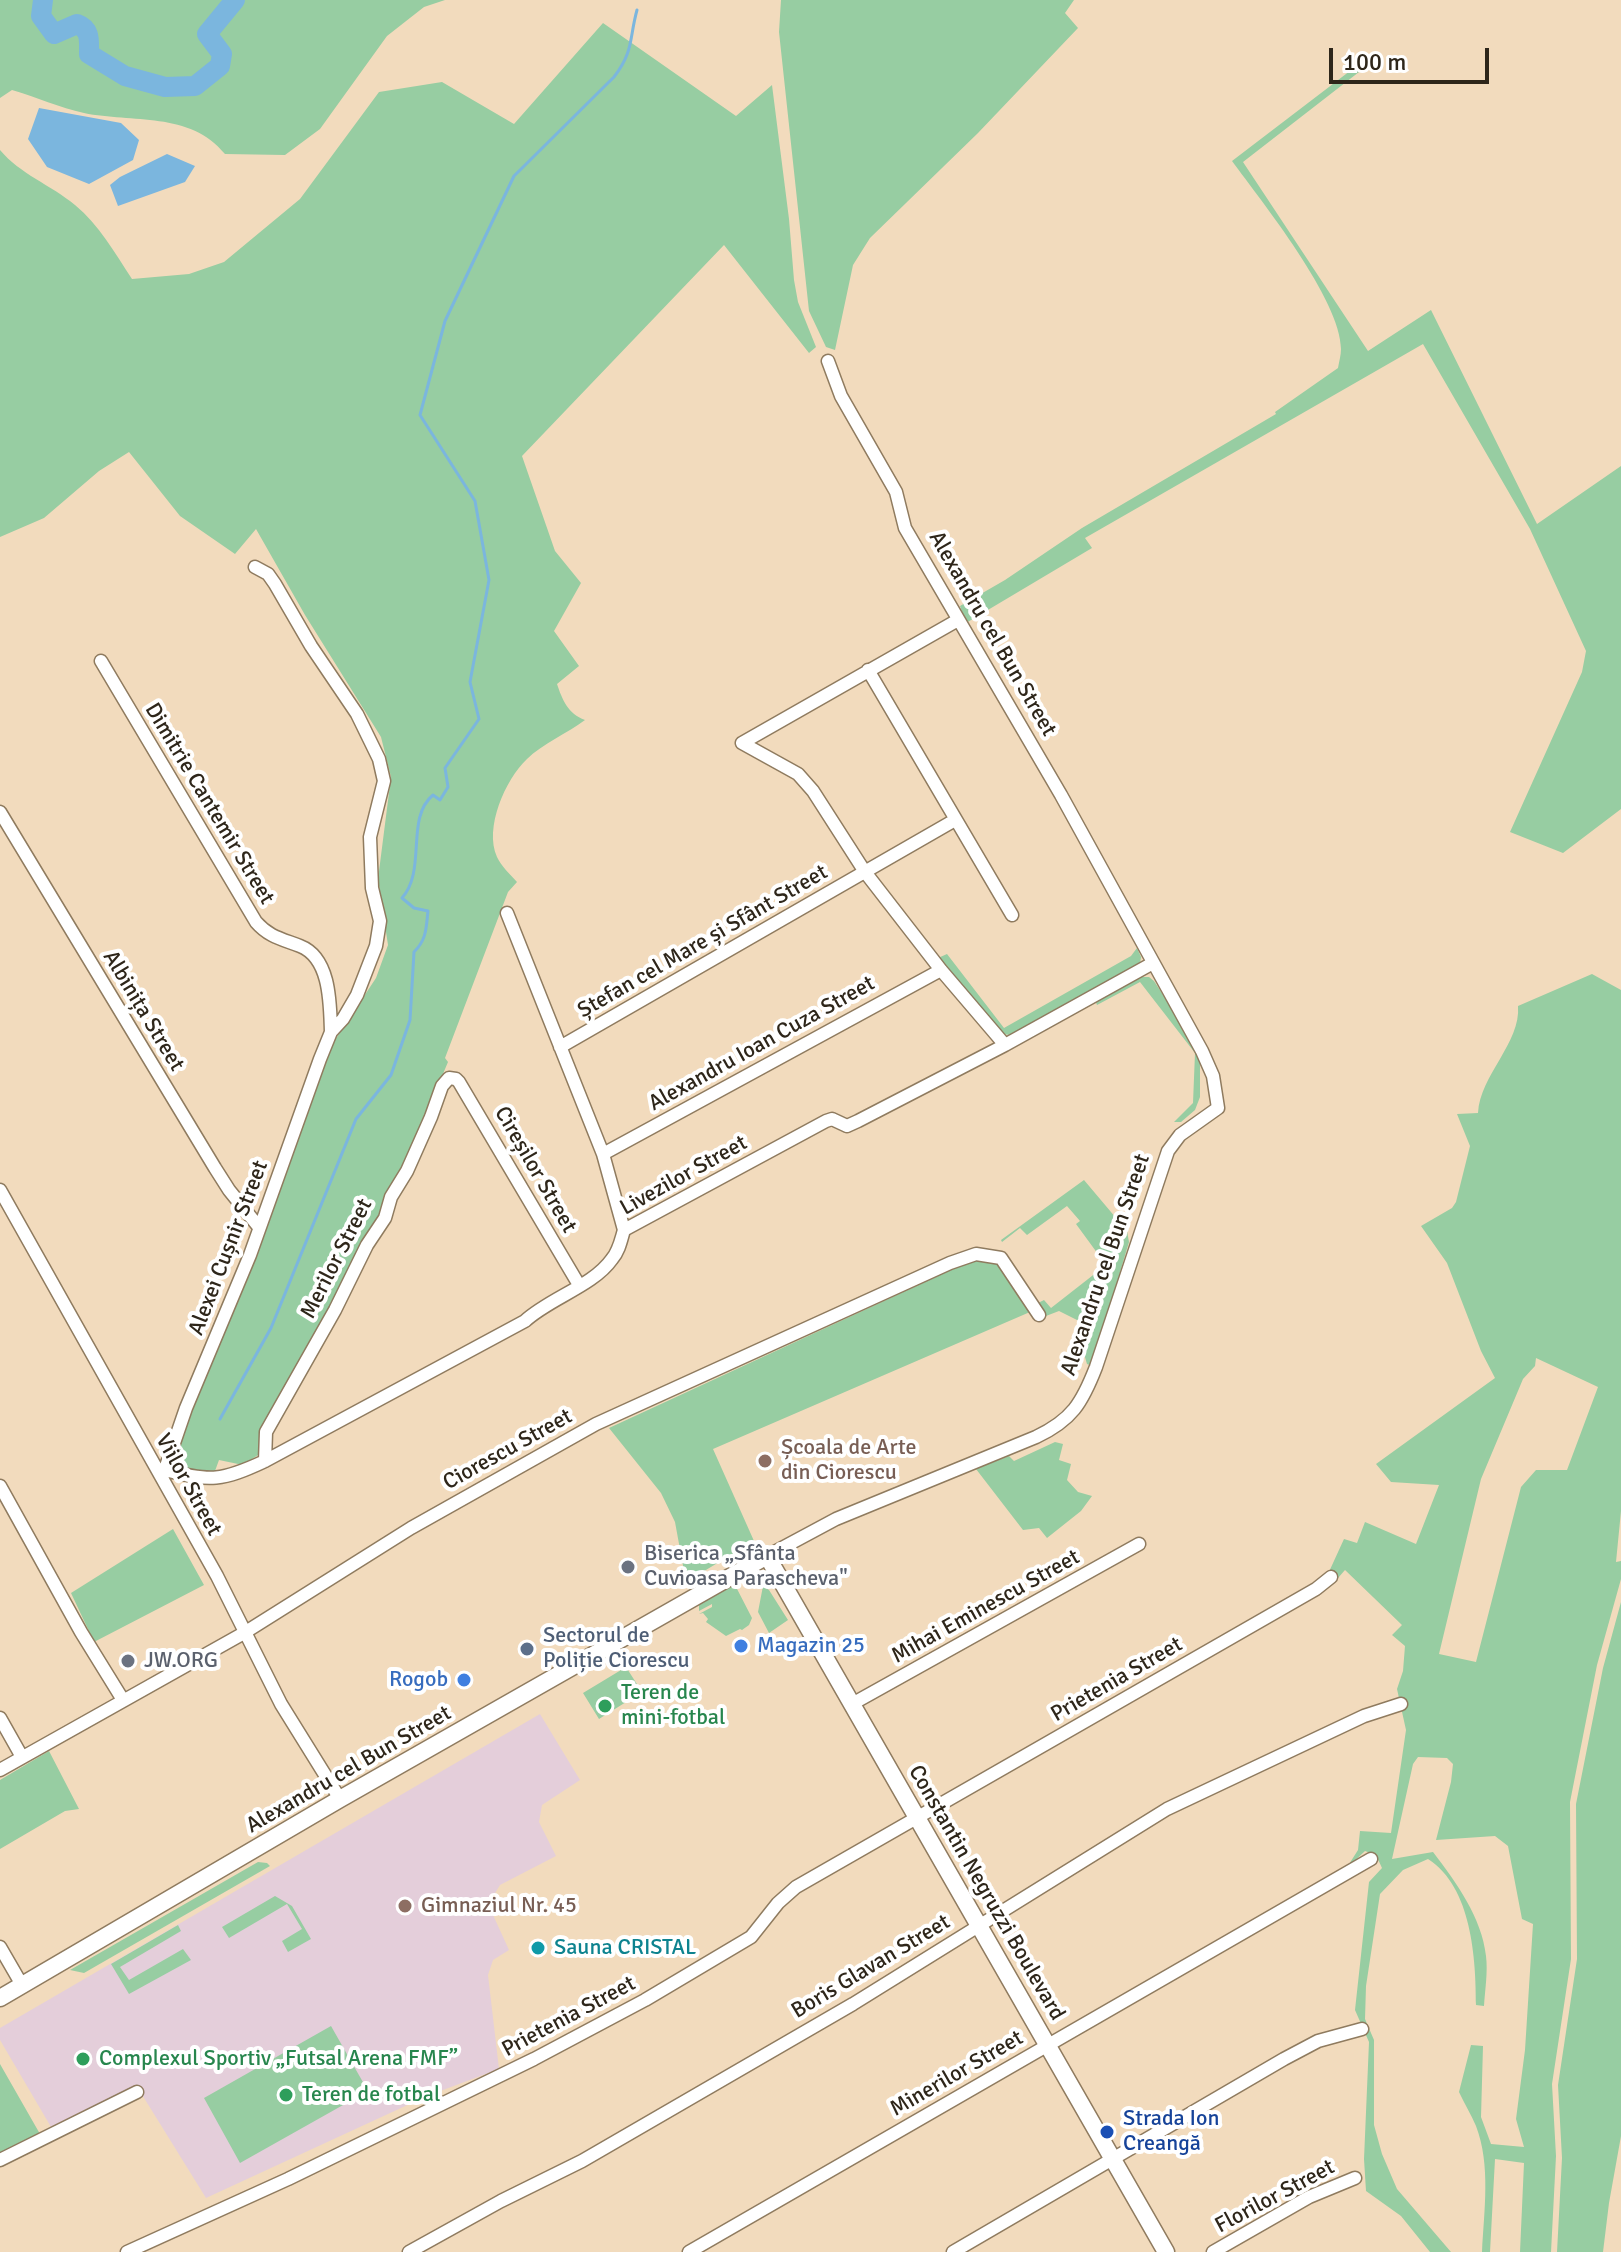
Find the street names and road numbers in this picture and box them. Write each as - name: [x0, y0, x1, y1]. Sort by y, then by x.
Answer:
- street label: Alexandru cel Bun Street: [922, 527, 1062, 741]
- street label: Dimitrie Cantemir Street: [138, 699, 280, 909]
- street label: Ștefan cel Mare și Sfânt Street: [573, 860, 833, 1024]
- street label: Albinița Street: [97, 946, 189, 1076]
- street label: Alexandru Ioan Cuza Street: [644, 971, 880, 1117]
- street label: Cireșilor Street: [488, 1102, 582, 1238]
- street label: Livezilor Street: [616, 1130, 752, 1222]
- street label: Alexandru cel Bun Street: [1056, 1151, 1156, 1379]
- street label: Alexei Cușnir Street: [184, 1157, 274, 1339]
- street label: Merilor Street: [295, 1195, 379, 1323]
- street label: Ciorescu Street: [439, 1404, 577, 1496]
- street label: Viilor Street: [149, 1429, 227, 1541]
- street label: Mihai Eminescu Street: [887, 1544, 1085, 1670]
- street label: Prietenia Street: [1047, 1632, 1187, 1728]
- street label: Alexandru cel Bun Street: [242, 1700, 456, 1840]
- street label: Constantin Negruzzi Boulevard: [902, 1761, 1070, 2025]
- street label: Boris Glavan Street: [787, 1909, 955, 2025]
- street label: Prietenia Street: [498, 1971, 640, 2063]
- street label: Minerilor Street: [886, 2025, 1028, 2123]
- street label: Florilor Street: [1211, 2154, 1339, 2240]

